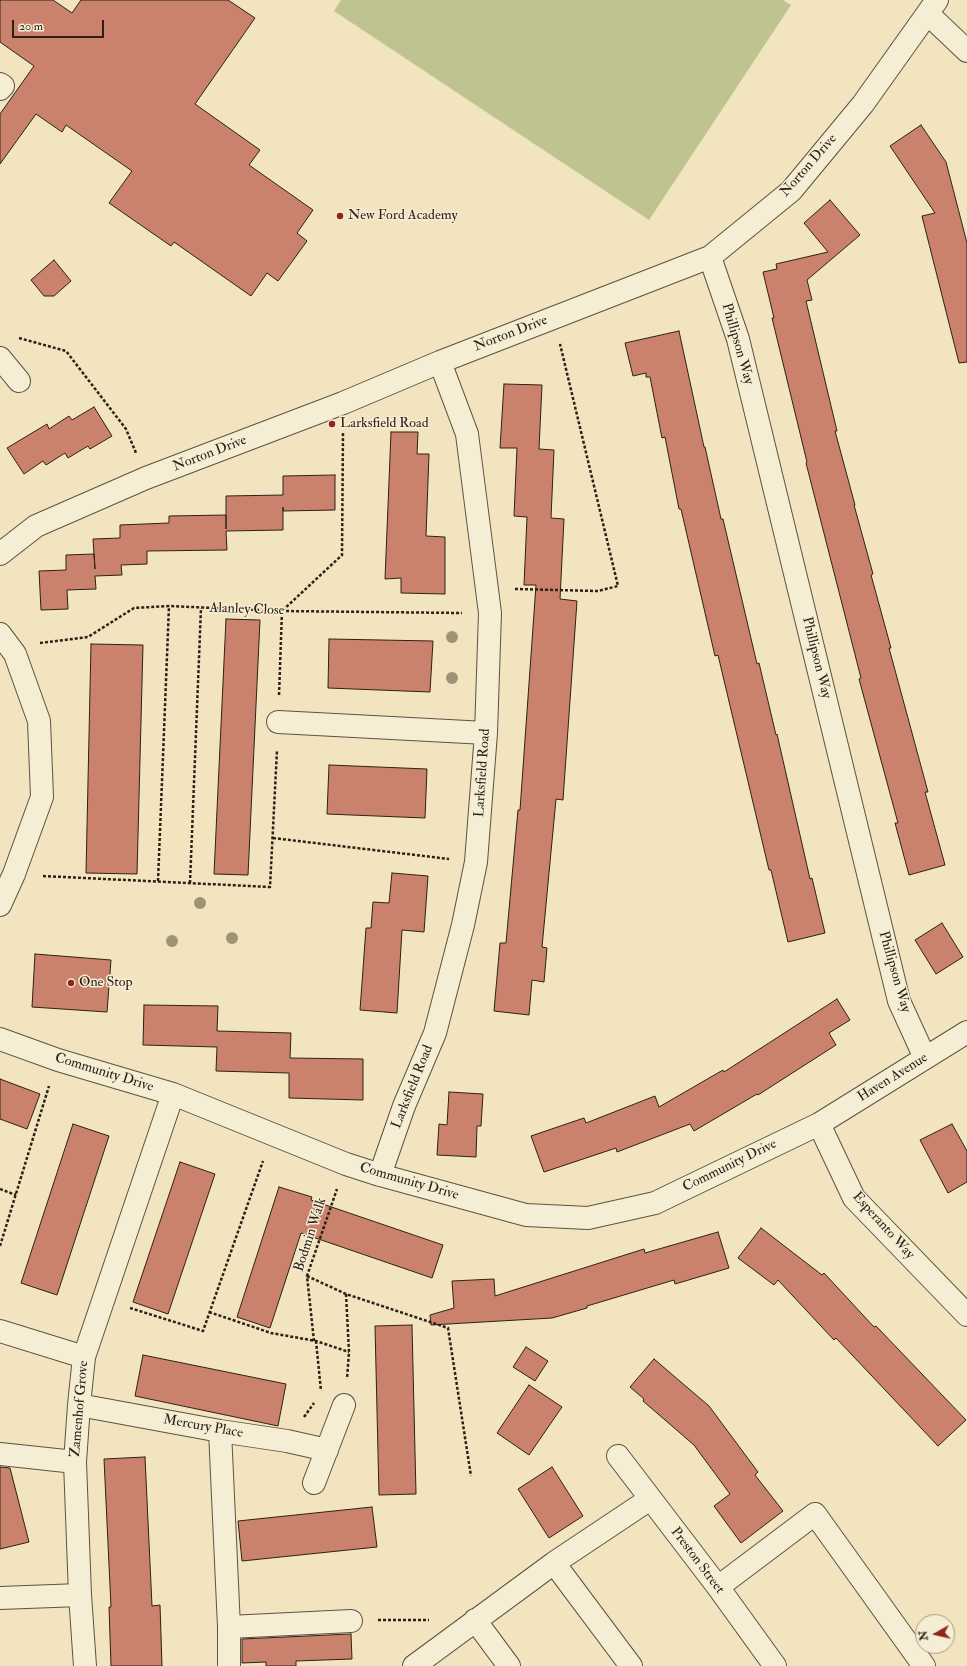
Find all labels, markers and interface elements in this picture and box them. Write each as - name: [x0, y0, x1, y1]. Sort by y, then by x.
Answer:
- scale bar: [14, 12, 106, 38]
- text: 20 m: [19, 19, 43, 34]
- street label: Norton Drive: [777, 131, 841, 201]
- place label: New Ford Academy: [348, 208, 458, 224]
- marker: New Ford Academy: [335, 211, 345, 221]
- street label: Phillipson Way: [717, 301, 757, 387]
- street label: Norton Drive: [472, 312, 550, 356]
- place label: Larksfield Road: [340, 416, 429, 432]
- marker: Larksfield Road: [327, 419, 337, 429]
- street label: Norton Drive: [171, 432, 249, 476]
- street label: Alanley Close: [209, 600, 285, 620]
- street label: Phillipson Way: [798, 615, 834, 701]
- street label: Larksfield Road: [472, 728, 494, 818]
- street label: Phillipson Way: [874, 929, 914, 1015]
- place label: One Stop: [79, 975, 133, 991]
- marker: One Stop: [66, 978, 76, 988]
- street label: Larksfield Road: [389, 1043, 437, 1131]
- street label: Community Drive: [53, 1050, 155, 1096]
- street label: Haven Avenue: [855, 1050, 931, 1106]
- street label: Community Drive: [680, 1136, 780, 1196]
- street label: Community Drive: [357, 1160, 461, 1204]
- street label: Esperanto Way: [848, 1189, 918, 1263]
- street label: Bodmin Walk: [291, 1196, 331, 1274]
- street label: Zamenhof Grove: [67, 1360, 93, 1458]
- street label: Mercury Place: [162, 1412, 244, 1442]
- street label: Preston Street: [667, 1524, 727, 1598]
- north arrow: [915, 1614, 955, 1654]
- text: N: [916, 1630, 931, 1641]

